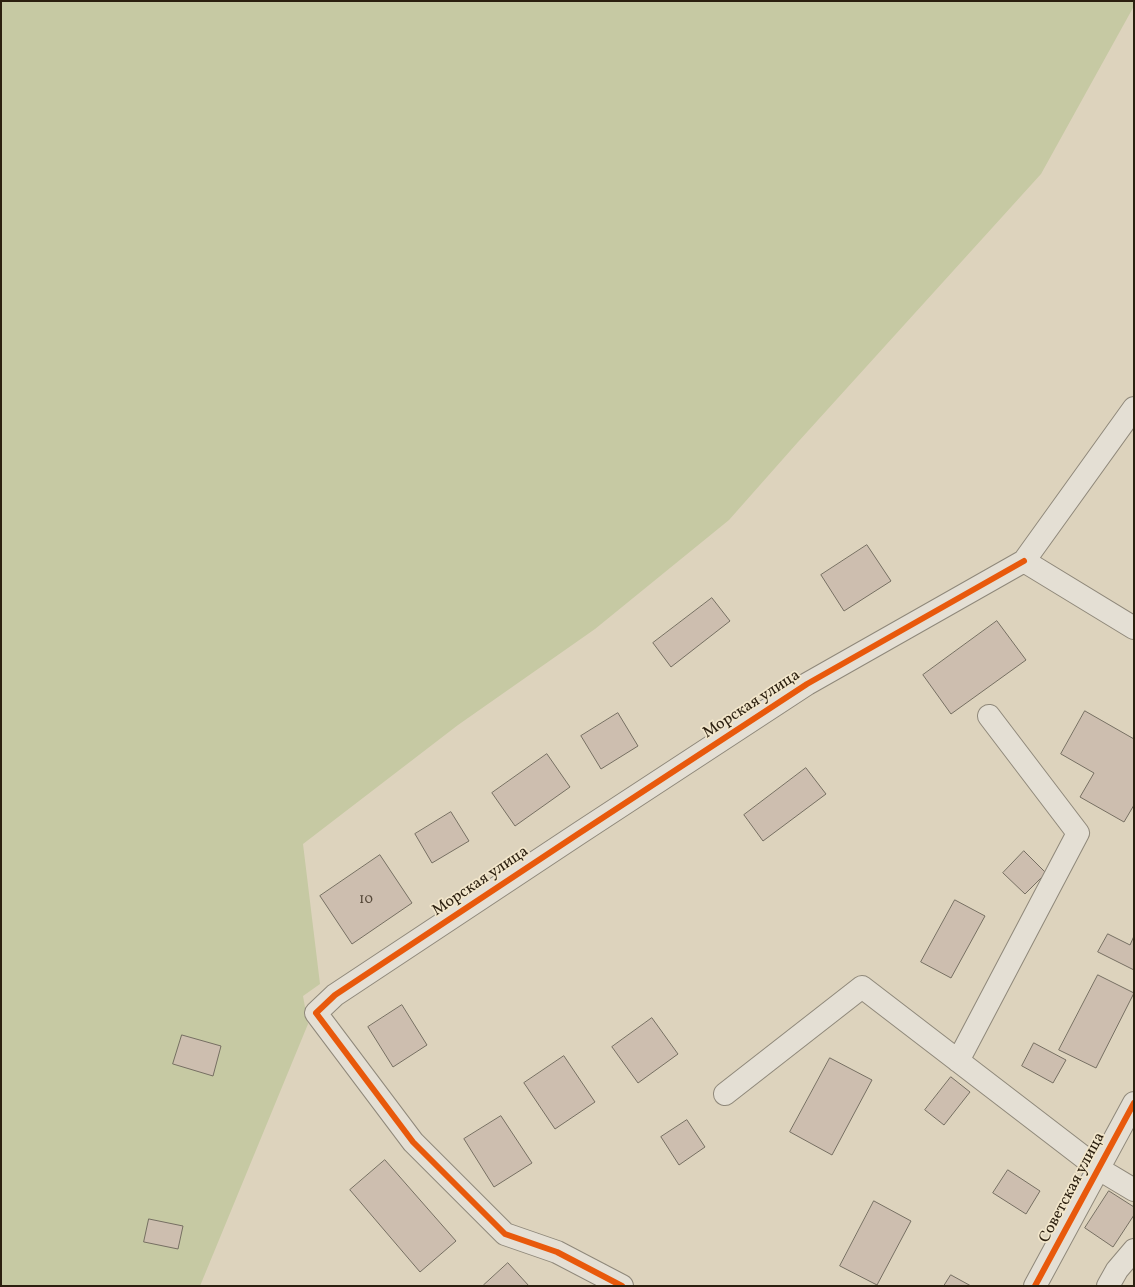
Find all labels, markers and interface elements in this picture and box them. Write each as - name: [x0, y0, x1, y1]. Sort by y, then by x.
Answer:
- street label: Морская улица: [700, 666, 804, 744]
- street label: Морская улица: [429, 843, 533, 921]
- house number: 10: [359, 892, 373, 908]
- street label: Советская улица: [1036, 1129, 1110, 1247]

